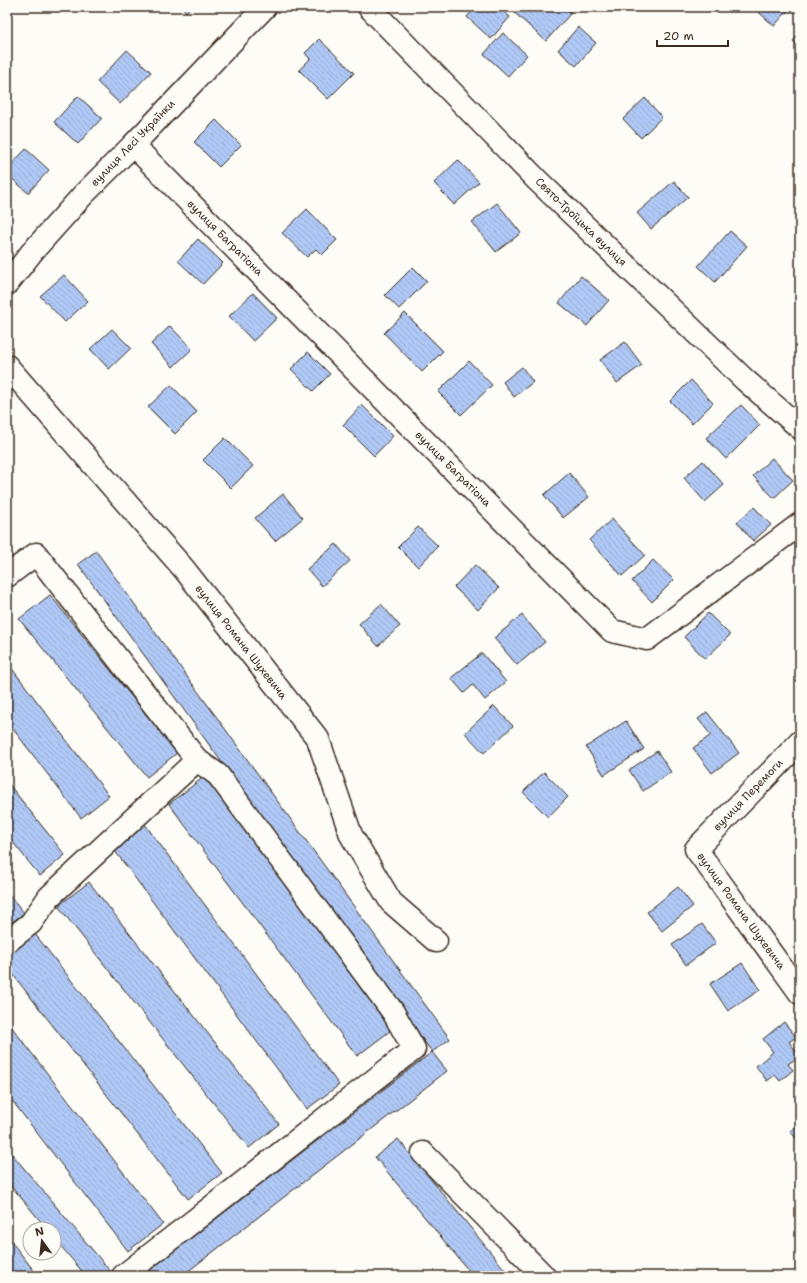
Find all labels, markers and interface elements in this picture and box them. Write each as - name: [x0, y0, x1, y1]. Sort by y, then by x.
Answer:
- scale bar: [657, 22, 728, 48]
- text: 20 m: [663, 28, 694, 44]
- street label: вулиця Лесі Українки: [88, 96, 178, 190]
- street label: Свято-Троїцька вулиця: [532, 174, 630, 270]
- street label: вулиця Багратіона: [184, 197, 266, 279]
- street label: вулиця Багратіона: [412, 428, 494, 510]
- street label: вулиця Романа Шухевича: [192, 582, 290, 702]
- street label: вулиця Перемоги: [710, 756, 786, 834]
- street label: вулиця Романа Шухевича: [693, 849, 789, 973]
- north arrow: [22, 1221, 62, 1261]
- text: N: [33, 1223, 46, 1240]

